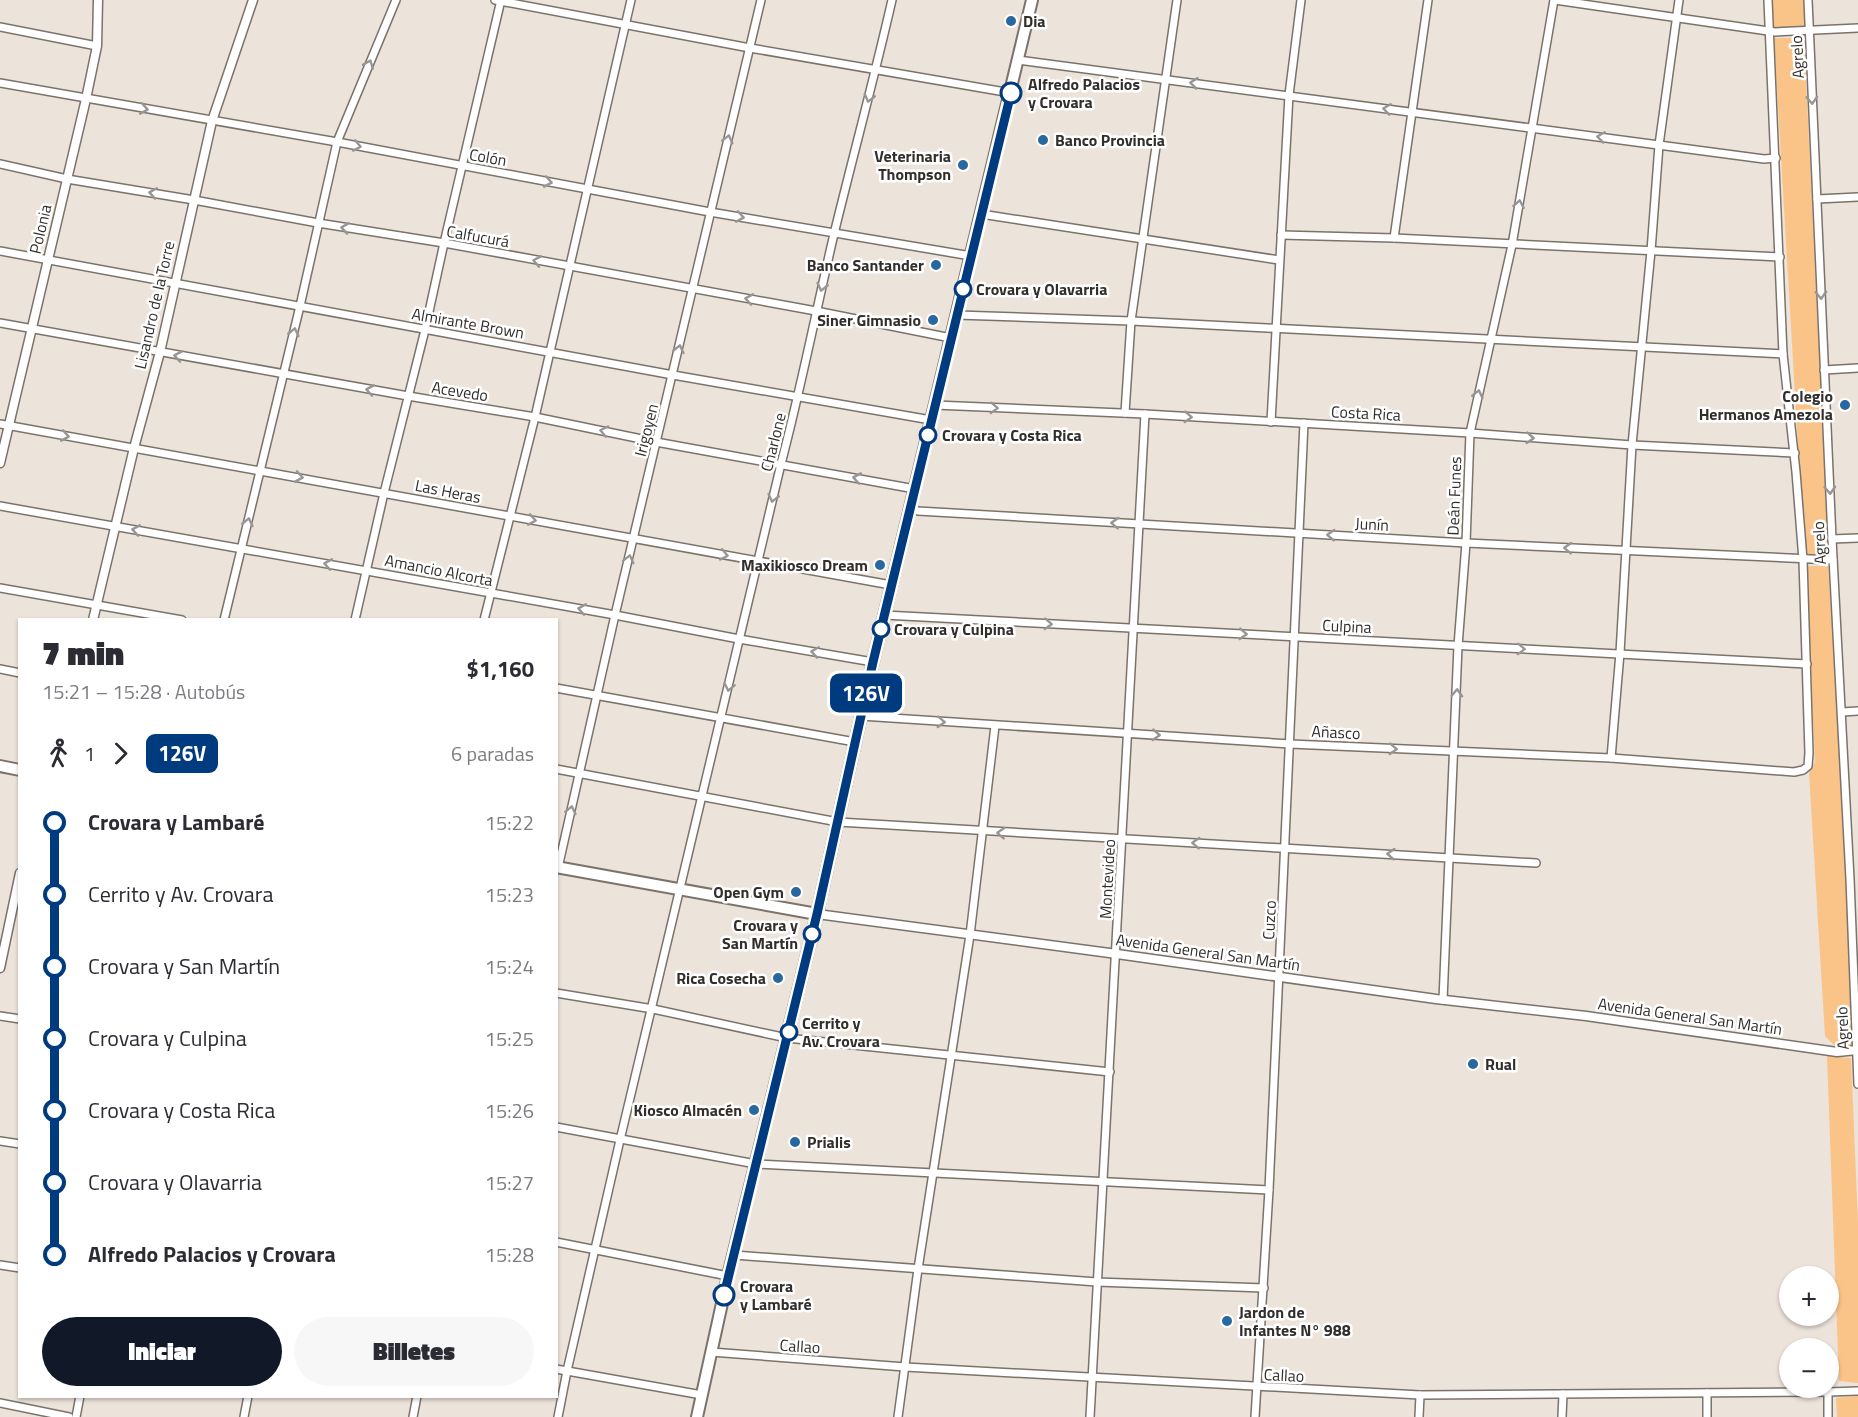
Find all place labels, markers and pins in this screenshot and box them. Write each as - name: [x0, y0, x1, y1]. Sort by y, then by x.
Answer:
- place label: Dia: [1023, 9, 1046, 33]
- marker: Dia: [1004, 14, 1018, 28]
- place label: Alfredo Palacios y Crovara: [1028, 72, 1140, 114]
- marker: Alfredo Palacios y Crovara: [1000, 82, 1022, 104]
- place label: Banco Provincia: [1055, 128, 1165, 152]
- marker: Banco Provincia: [1036, 133, 1050, 147]
- place label: Veterinaria Thompson: [874, 144, 951, 186]
- marker: Veterinaria Thompson: [956, 158, 970, 172]
- place label: Banco Santander: [807, 253, 924, 277]
- marker: Banco Santander: [929, 258, 943, 272]
- place label: Crovara y Olavarria: [976, 277, 1107, 301]
- marker: Crovara y Olavarria: [954, 280, 972, 298]
- place label: Siner Gimnasio: [817, 308, 921, 332]
- marker: Siner Gimnasio: [926, 313, 940, 327]
- place label: Colegio Hermanos Amezola: [1699, 384, 1833, 426]
- marker: Colegio Hermanos Amezola: [1838, 398, 1852, 412]
- place label: Crovara y Costa Rica: [942, 423, 1082, 447]
- marker: Crovara y Costa Rica: [919, 426, 937, 444]
- place label: Maxikiosco Dream: [741, 553, 868, 577]
- marker: Maxikiosco Dream: [873, 558, 887, 572]
- place label: Crovara y Culpina: [894, 617, 1014, 641]
- marker: Crovara y Culpina: [872, 620, 890, 638]
- place label: Open Gym: [713, 880, 784, 904]
- marker: Open Gym: [789, 885, 803, 899]
- place label: Crovara y San Martín: [722, 913, 798, 955]
- marker: Crovara y San Martín: [803, 925, 821, 943]
- place label: Rica Cosecha: [676, 966, 766, 990]
- marker: Rica Cosecha: [771, 971, 785, 985]
- place label: Cerrito y Av. Crovara: [802, 1011, 880, 1053]
- marker: Cerrito y Av. Crovara: [780, 1023, 798, 1041]
- place label: Rual: [1485, 1052, 1516, 1076]
- marker: Rual: [1466, 1057, 1480, 1071]
- place label: Kiosco Almacén: [634, 1098, 742, 1122]
- marker: Kiosco Almacén: [747, 1103, 761, 1117]
- place label: Prialis: [807, 1130, 851, 1154]
- marker: Prialis: [788, 1135, 802, 1149]
- place label: Crovara y Lambaré: [740, 1274, 812, 1316]
- marker: Crovara y Lambaré: [713, 1284, 735, 1306]
- place label: Jardon de Infantes N° 988: [1239, 1300, 1351, 1342]
- marker: Jardon de Infantes N° 988: [1220, 1314, 1234, 1328]

